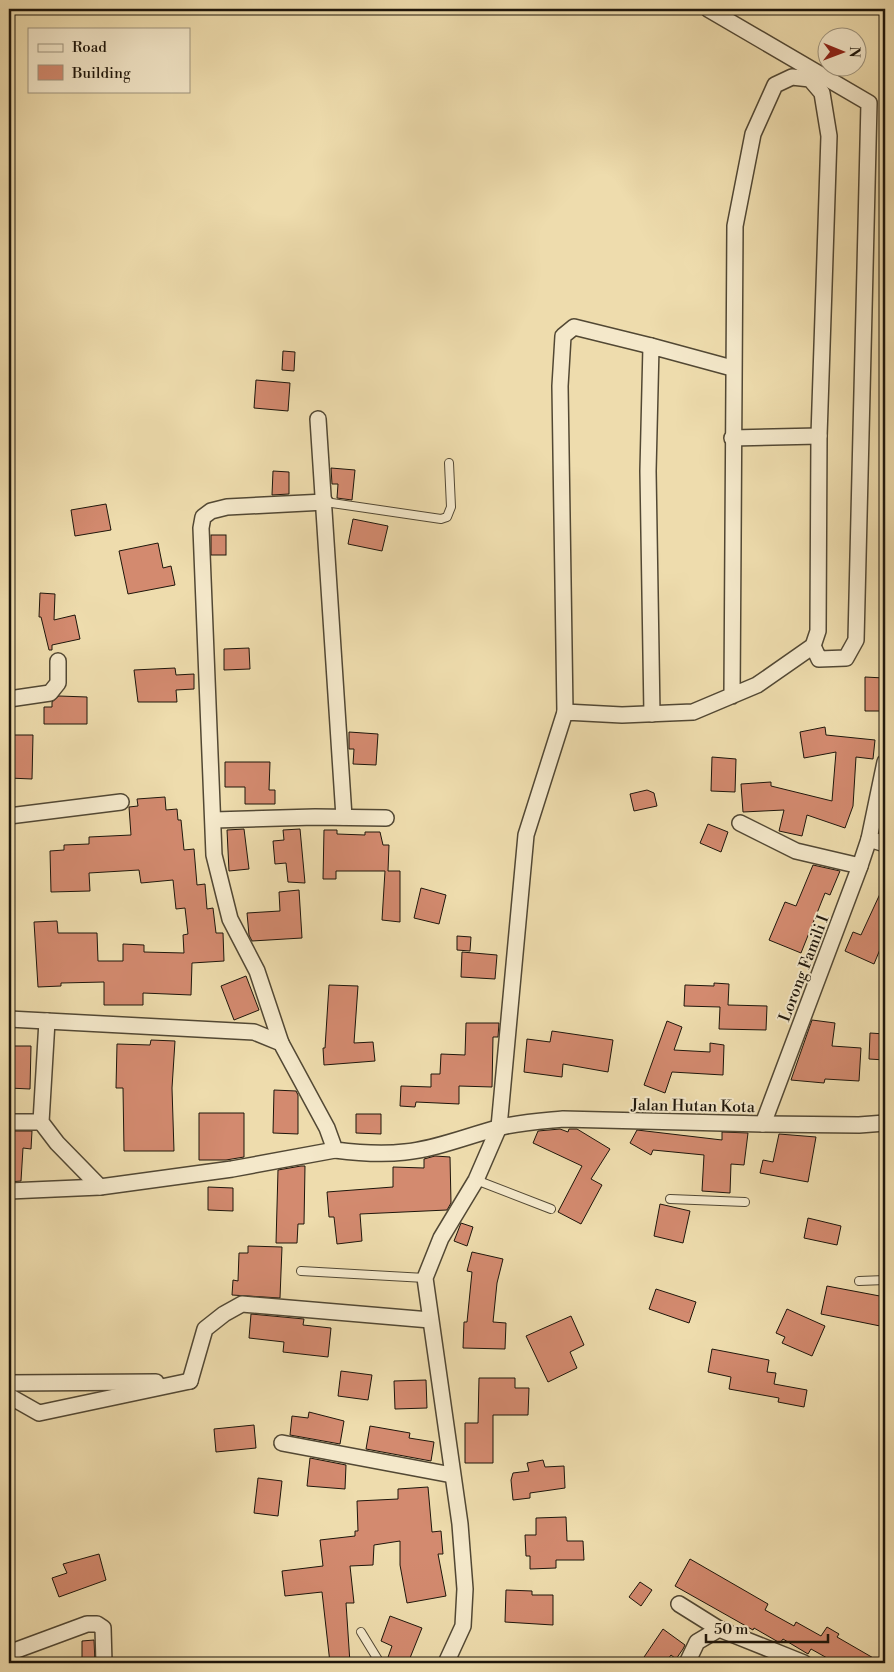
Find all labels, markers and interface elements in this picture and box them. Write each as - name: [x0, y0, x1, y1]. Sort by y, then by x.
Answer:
- legend: [28, 28, 190, 92]
- north arrow: [816, 28, 866, 78]
- text: Road: [72, 38, 107, 57]
- text: N: [845, 47, 863, 58]
- text: Building: [71, 64, 131, 83]
- street label: Lorong Famili I: [774, 912, 833, 1025]
- street label: Jalan Hutan Kota: [630, 1095, 756, 1117]
- scale bar: [706, 1612, 829, 1644]
- text: 50 m: [714, 1620, 748, 1639]

